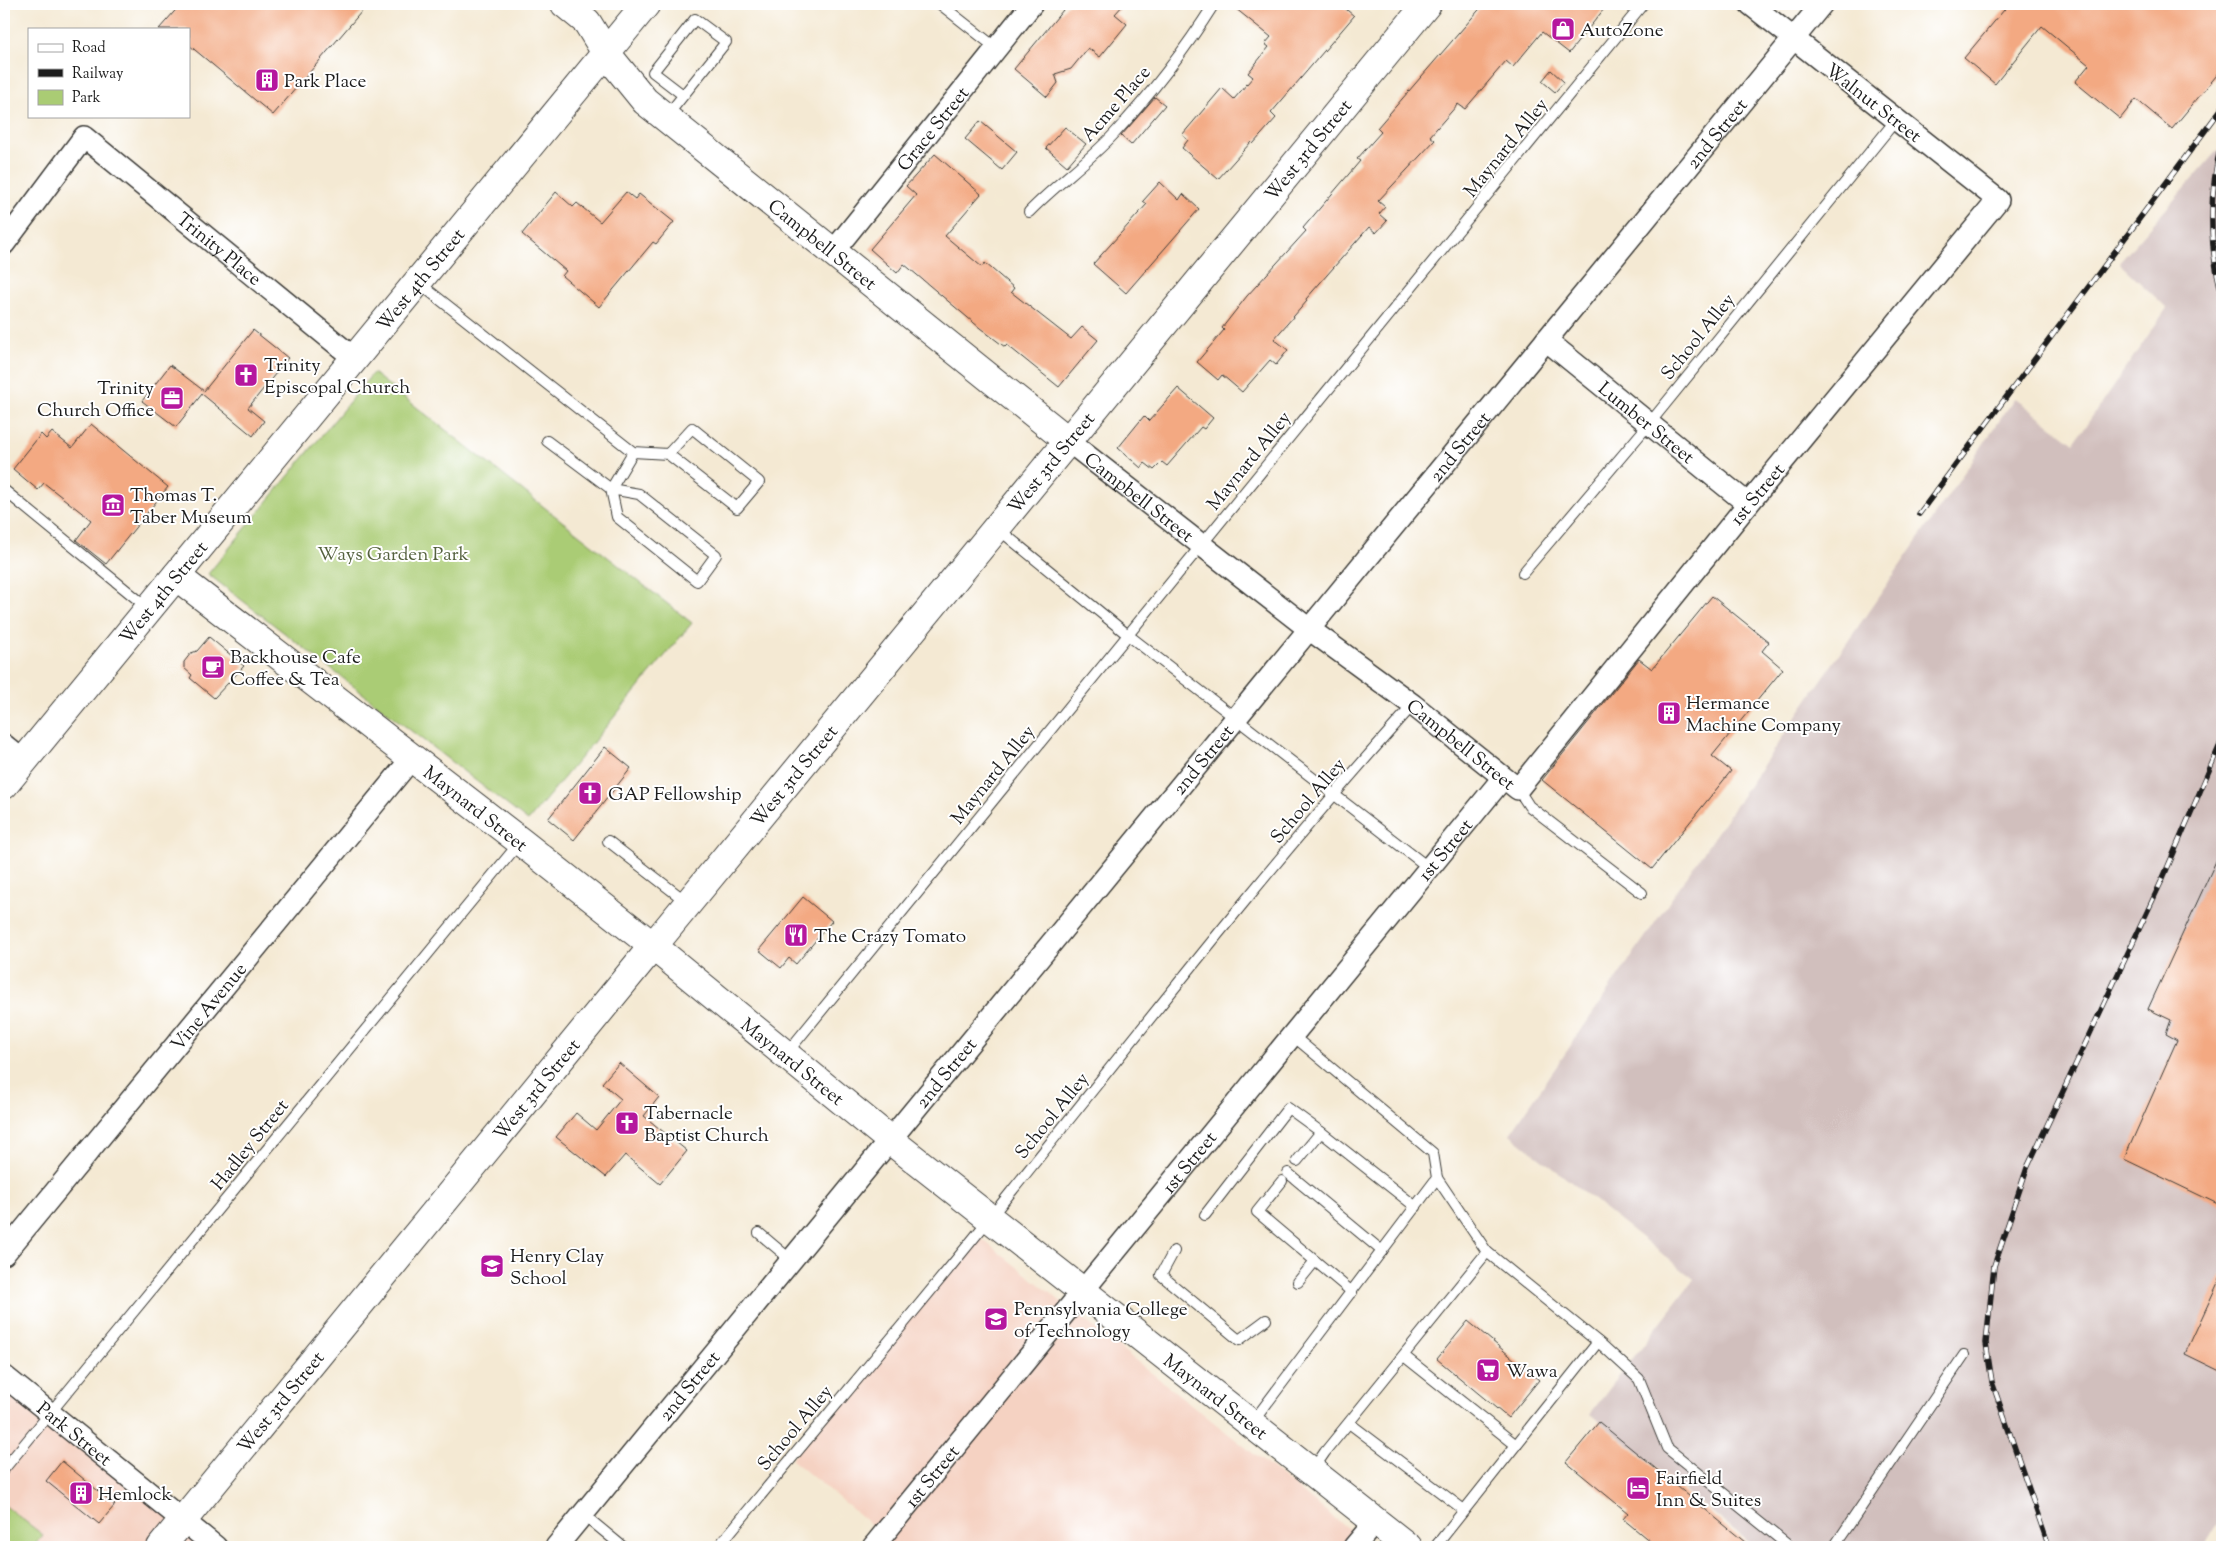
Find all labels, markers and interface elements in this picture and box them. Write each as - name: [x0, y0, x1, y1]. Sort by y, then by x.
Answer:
- shop icon: AutoZone: [1550, 16, 1576, 42]
- place label: AutoZone: [1580, 18, 1664, 45]
- legend: [28, 28, 190, 118]
- text: Road: [72, 38, 106, 59]
- street label: Walnut Street: [1819, 58, 1927, 151]
- street label: Acme Place: [1076, 60, 1158, 149]
- text: Railway: [72, 64, 124, 85]
- building icon: Park Place: [254, 67, 280, 93]
- place label: Park Place: [284, 69, 366, 96]
- street label: Grace Street: [892, 81, 977, 178]
- text: Park: [72, 88, 101, 109]
- street label: Maynard Alley: [1458, 93, 1556, 204]
- street label: 2nd Street: [1681, 93, 1755, 176]
- street label: West 3rd Street: [1259, 94, 1360, 208]
- street label: Campbell Street: [761, 194, 882, 298]
- street label: Trinity Place: [170, 207, 267, 293]
- street label: West 4th Street: [371, 223, 473, 338]
- street label: School Alley: [1656, 288, 1743, 387]
- place label: Trinity Episcopal Church: [264, 353, 410, 402]
- church icon: Trinity Episcopal Church: [233, 362, 259, 388]
- place label: Trinity Church Office: [37, 376, 155, 425]
- street label: Lumber Street: [1591, 376, 1700, 472]
- office icon: Trinity Church Office: [159, 385, 185, 411]
- street label: Maynard Alley: [1201, 406, 1299, 517]
- street label: 2nd Street: [1424, 406, 1499, 489]
- street label: West 3rd Street: [1002, 407, 1103, 521]
- street label: Campbell Street: [1077, 447, 1199, 550]
- street label: 1st Street: [1725, 458, 1793, 532]
- place label: Thomas T. Taber Museum: [130, 483, 252, 532]
- museum icon: Thomas T. Taber Museum: [100, 492, 126, 518]
- street label: West 4th Street: [114, 536, 216, 651]
- park label: Ways Garden Park: [317, 542, 469, 569]
- place label: Backhouse Cafe Coffee & Tea: [230, 645, 361, 694]
- cafe icon: Backhouse Cafe Coffee & Tea: [200, 654, 226, 680]
- place label: Hermance Machine Company: [1686, 691, 1842, 740]
- street label: Campbell Street: [1400, 694, 1521, 798]
- building icon: Hermance Machine Company: [1656, 700, 1682, 726]
- street label: 2nd Street: [1167, 719, 1242, 802]
- street label: West 3rd Street: [745, 720, 846, 834]
- street label: Maynard Alley: [945, 720, 1043, 831]
- street label: School Alley: [1265, 752, 1353, 850]
- street label: Maynard Street: [416, 761, 533, 860]
- church icon: GAP Fellowship: [577, 780, 603, 806]
- place label: GAP Fellowship: [608, 782, 742, 809]
- street label: 1st Street: [1413, 813, 1481, 888]
- restaurant icon: The Crazy Tomato: [783, 922, 809, 948]
- place label: The Crazy Tomato: [814, 924, 966, 951]
- street label: Vine Avenue: [165, 958, 254, 1058]
- street label: Maynard Street: [734, 1013, 849, 1113]
- street label: West 3rd Street: [488, 1033, 588, 1147]
- street label: 2nd Street: [910, 1033, 985, 1115]
- street label: School Alley: [1010, 1067, 1097, 1166]
- street label: Hadley Street: [206, 1094, 297, 1197]
- place label: Tabernacle Baptist Church: [644, 1101, 769, 1150]
- church icon: Tabernacle Baptist Church: [614, 1110, 640, 1136]
- street label: 1st Street: [1157, 1126, 1225, 1200]
- place label: Henry Clay School: [510, 1244, 605, 1293]
- school or university icon: Henry Clay School: [479, 1253, 505, 1279]
- place label: Pennsylvania College of Technology: [1014, 1297, 1188, 1346]
- school or university icon: Pennsylvania College of Technology: [983, 1306, 1009, 1332]
- street label: West 3rd Street: [232, 1346, 332, 1460]
- street label: 2nd Street: [653, 1346, 728, 1428]
- street label: Maynard Street: [1156, 1349, 1273, 1448]
- supermarket icon: Wawa: [1475, 1357, 1501, 1383]
- place label: Wawa: [1506, 1359, 1558, 1386]
- street label: School Alley: [752, 1379, 840, 1477]
- street label: Park Street: [30, 1396, 117, 1474]
- street label: 1st Street: [899, 1440, 967, 1514]
- place label: Fairfield Inn & Suites: [1656, 1466, 1761, 1515]
- hotel icon: Fairfield Inn & Suites: [1625, 1475, 1651, 1501]
- building icon: Hemlock: [68, 1480, 94, 1506]
- place label: Hemlock: [98, 1482, 173, 1509]

